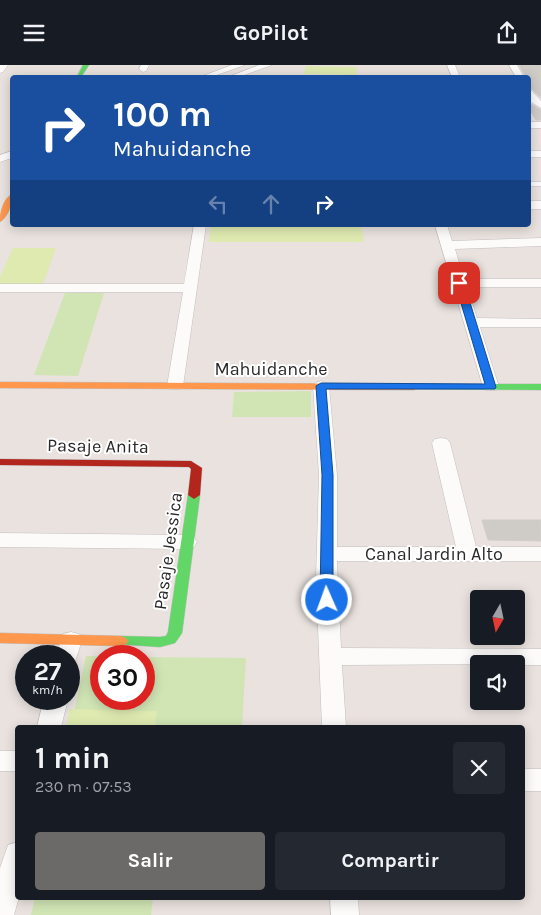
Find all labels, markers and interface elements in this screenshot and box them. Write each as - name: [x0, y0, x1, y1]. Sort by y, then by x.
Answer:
- icon: menu: [20, 19, 48, 47]
- icon: share: [493, 19, 521, 47]
- text: GoPilot: [233, 20, 308, 46]
- text: 100 m: [113, 94, 212, 135]
- icon: right: [30, 95, 95, 160]
- text: Mahuidanche: [113, 136, 251, 162]
- icon: left: [204, 190, 232, 218]
- icon: ahead: [257, 190, 285, 218]
- icon: right: [310, 190, 338, 218]
- pin: [438, 262, 480, 304]
- icon: arrive: [445, 269, 473, 297]
- street label: Mahuidanche: [214, 358, 328, 380]
- street label: Pasaje Anita: [47, 434, 149, 458]
- street label: Pasaje Jessica: [149, 491, 187, 611]
- street label: Canal Jardin Alto: [365, 543, 503, 565]
- position arrow: [300, 573, 352, 625]
- north arrow: [470, 590, 525, 645]
- map controls: [470, 590, 525, 710]
- speed limit sign: 30: [90, 645, 155, 710]
- button: sound: [470, 655, 525, 710]
- text: 27: [34, 657, 61, 686]
- text: km/h: [32, 683, 63, 697]
- text: 1 min: [35, 740, 110, 776]
- button: close: [453, 742, 505, 794]
- text: 230 m · 07:53: [35, 777, 132, 796]
- button: Salir: [35, 832, 265, 890]
- button: Compartir: [275, 832, 505, 890]

